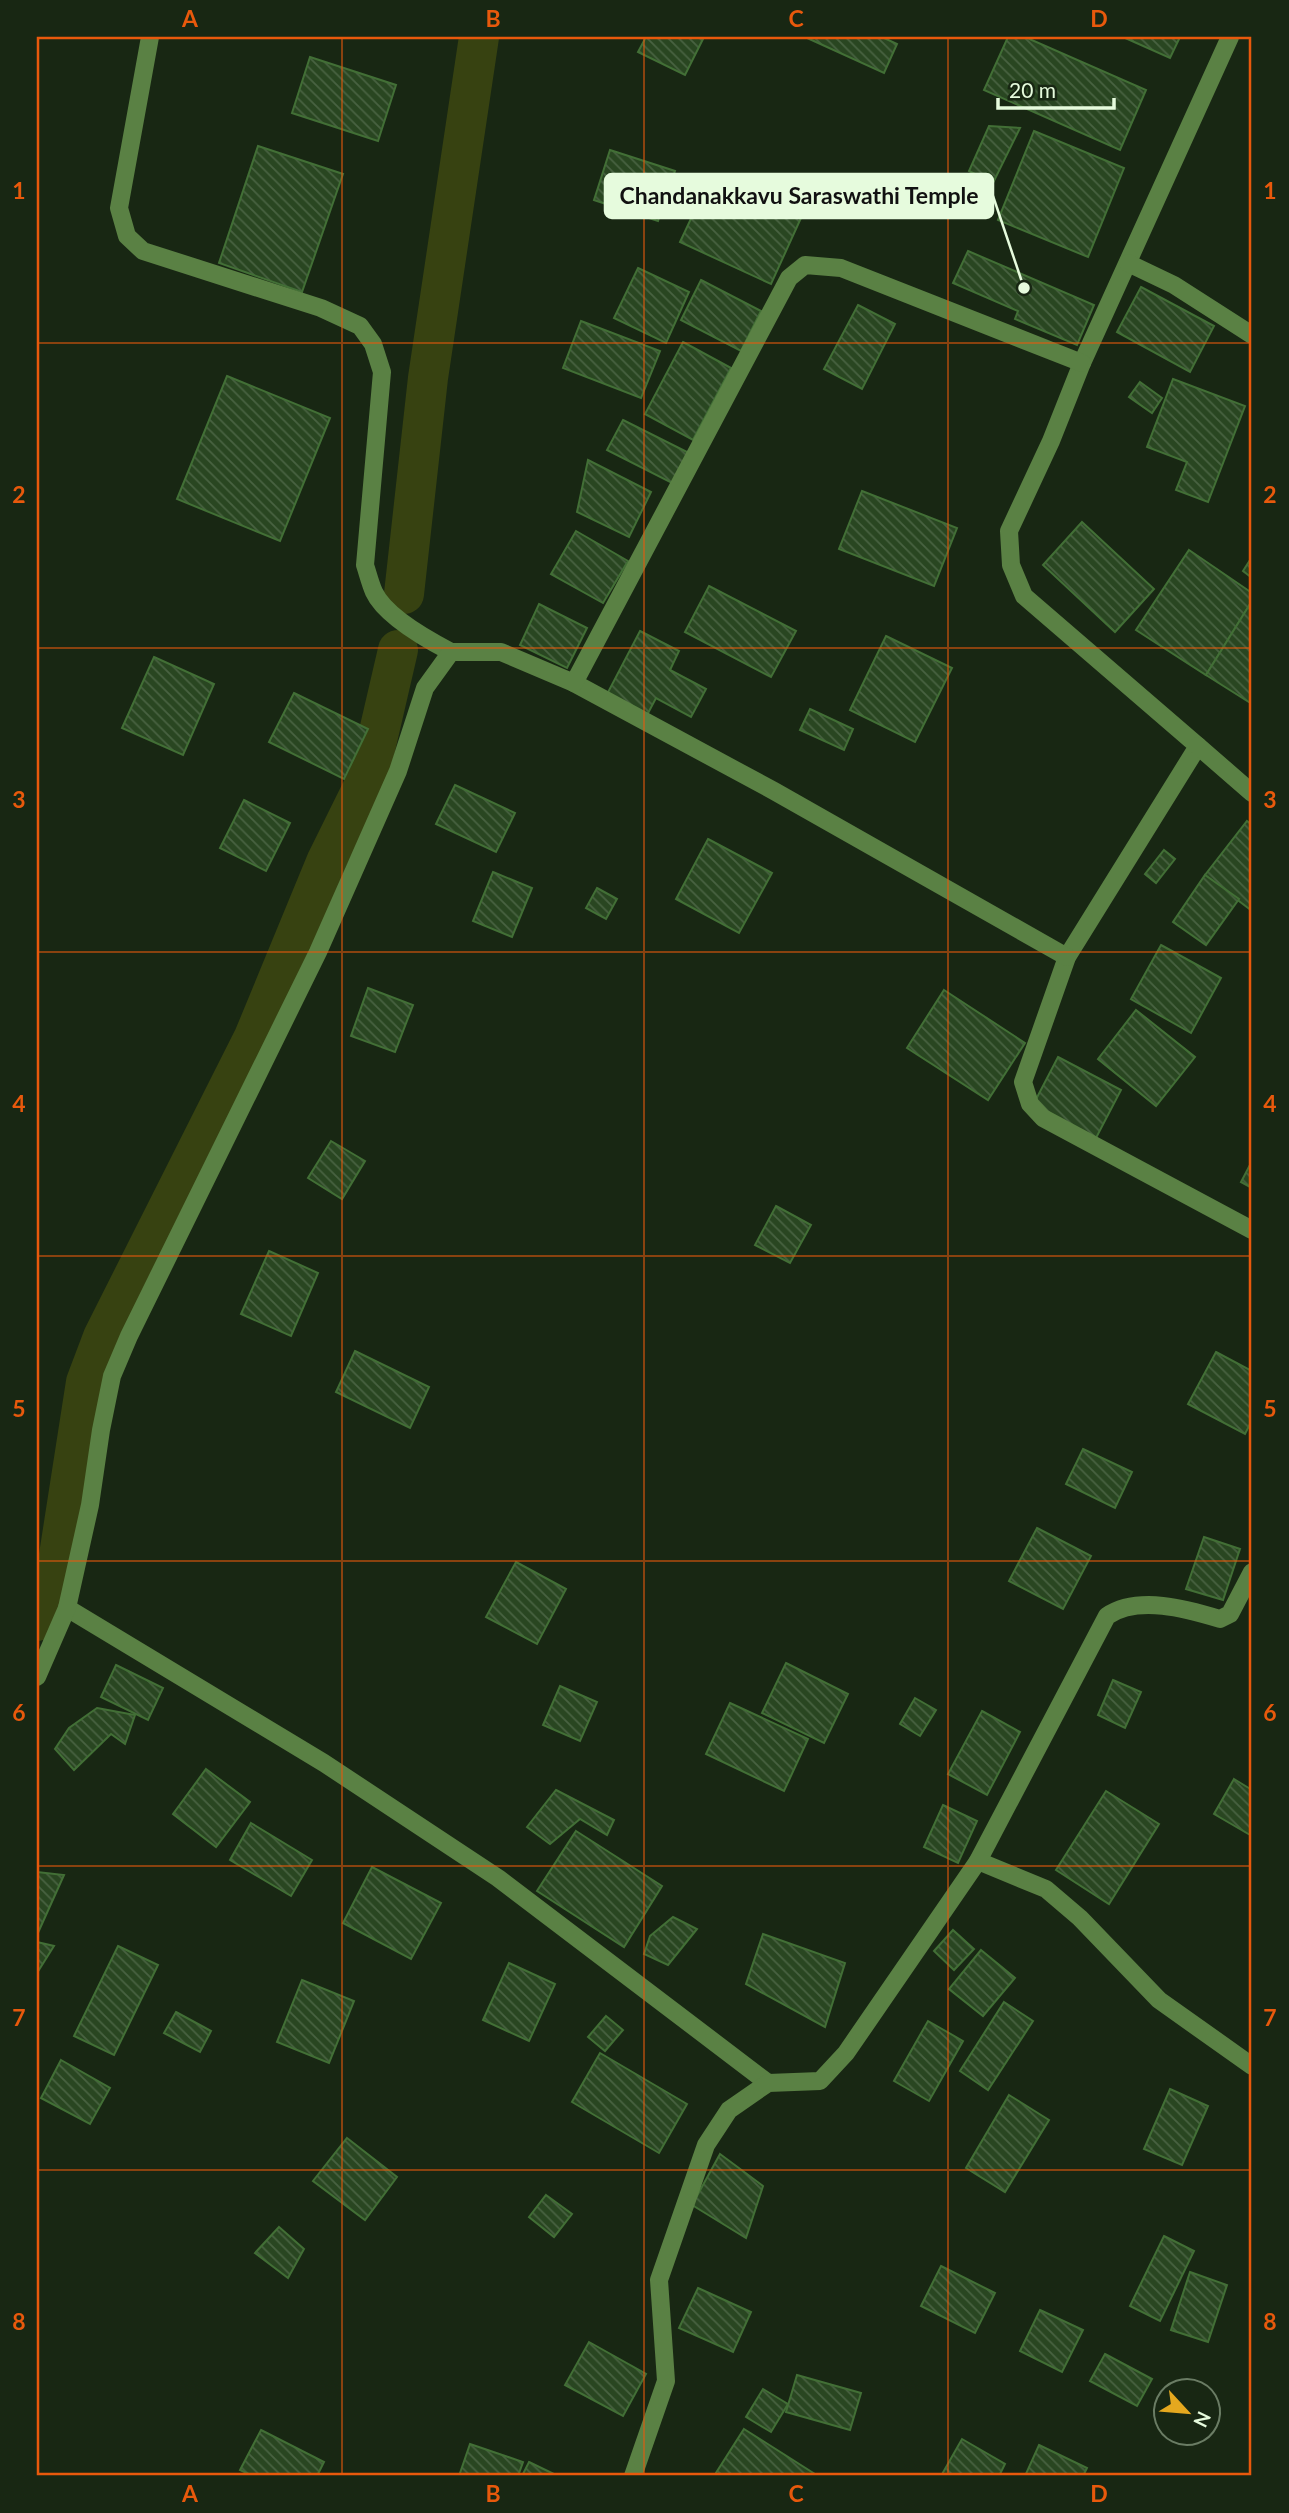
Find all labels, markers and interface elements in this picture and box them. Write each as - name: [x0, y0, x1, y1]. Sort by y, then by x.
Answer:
- text: A: [181, 4, 199, 32]
- text: B: [485, 4, 501, 32]
- text: C: [788, 4, 804, 32]
- text: D: [1090, 4, 1108, 32]
- scale bar: [998, 66, 1114, 110]
- text: 20 m: [1009, 77, 1056, 102]
- callout: Chandanakkavu Saraswathi Temple: [605, 174, 993, 218]
- text: 1: [12, 176, 26, 204]
- text: 1: [1263, 176, 1277, 204]
- text: Chandanakkavu Saraswathi Temple: [620, 181, 978, 209]
- text: 2: [12, 480, 26, 508]
- text: 2: [1263, 480, 1277, 508]
- text: 3: [12, 785, 26, 813]
- text: 3: [1263, 785, 1277, 813]
- text: 4: [12, 1089, 26, 1117]
- text: 4: [1263, 1089, 1277, 1117]
- text: 5: [12, 1394, 26, 1422]
- text: 5: [1263, 1394, 1277, 1422]
- text: 6: [12, 1698, 26, 1726]
- text: 6: [1263, 1698, 1277, 1726]
- text: 7: [12, 2003, 26, 2031]
- text: 7: [1263, 2003, 1277, 2031]
- text: 8: [12, 2307, 26, 2335]
- text: 8: [1263, 2307, 1277, 2335]
- north arrow: [1152, 2376, 1222, 2446]
- text: N: [1189, 2408, 1216, 2431]
- text: A: [181, 2479, 199, 2507]
- text: B: [485, 2479, 501, 2507]
- text: C: [788, 2479, 804, 2507]
- text: D: [1090, 2479, 1108, 2507]

